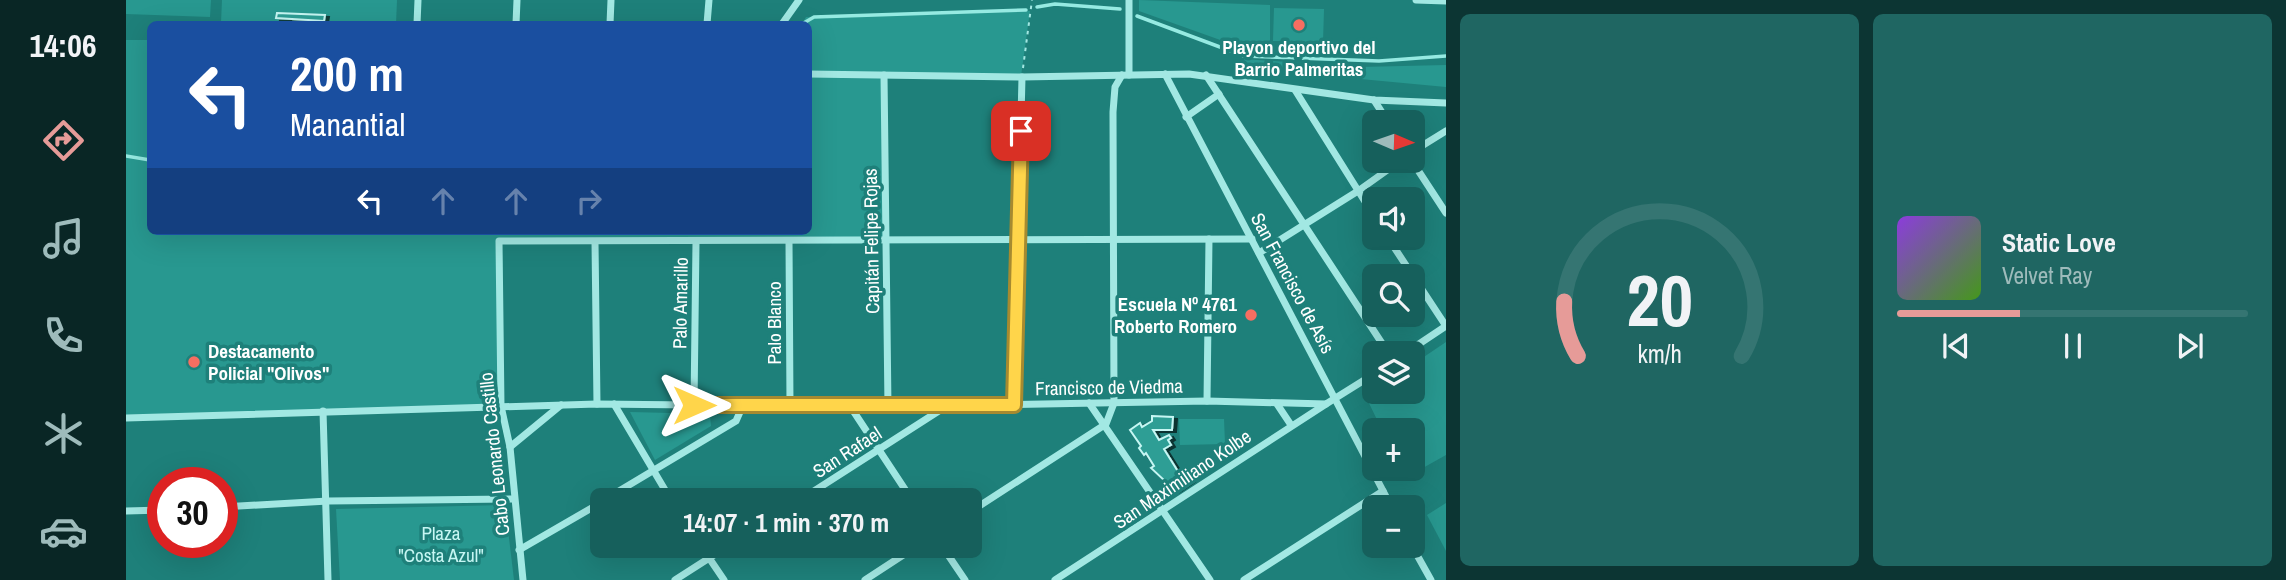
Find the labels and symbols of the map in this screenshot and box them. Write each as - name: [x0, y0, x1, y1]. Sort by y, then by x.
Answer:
- marker: Playon deportivo del Barrio Palmeritas: [1291, 17, 1307, 33]
- place label: Playon deportivo del Barrio Palmeritas: [1222, 34, 1376, 82]
- pin: [991, 101, 1051, 161]
- north arrow: [1362, 110, 1424, 173]
- street label: Capitán Felipe Rojas: [857, 168, 885, 314]
- street label: San Francisco de Asís: [1245, 208, 1341, 358]
- street label: Palo Amarillo: [666, 257, 694, 349]
- street label: Palo Blanco: [761, 281, 787, 365]
- place label: Escuela Nº 4761 Roberto Romero: [1114, 291, 1237, 339]
- marker: Escuela Nº 4761 Roberto Romero: [1243, 307, 1259, 323]
- place label: Destacamento Policial "Olivos": [208, 338, 329, 386]
- marker: Destacamento Policial "Olivos": [186, 354, 202, 370]
- position arrow: [657, 368, 731, 442]
- street label: Cabo Leonardo Castillo: [473, 371, 515, 537]
- street label: Francisco de Viedma: [1035, 373, 1183, 401]
- street label: San Rafael: [808, 420, 886, 484]
- street label: San Maximiliano Kolbe: [1108, 423, 1256, 535]
- speed limit sign: 30: [147, 467, 238, 558]
- park label: Plaza "Costa Azul": [398, 520, 484, 568]

